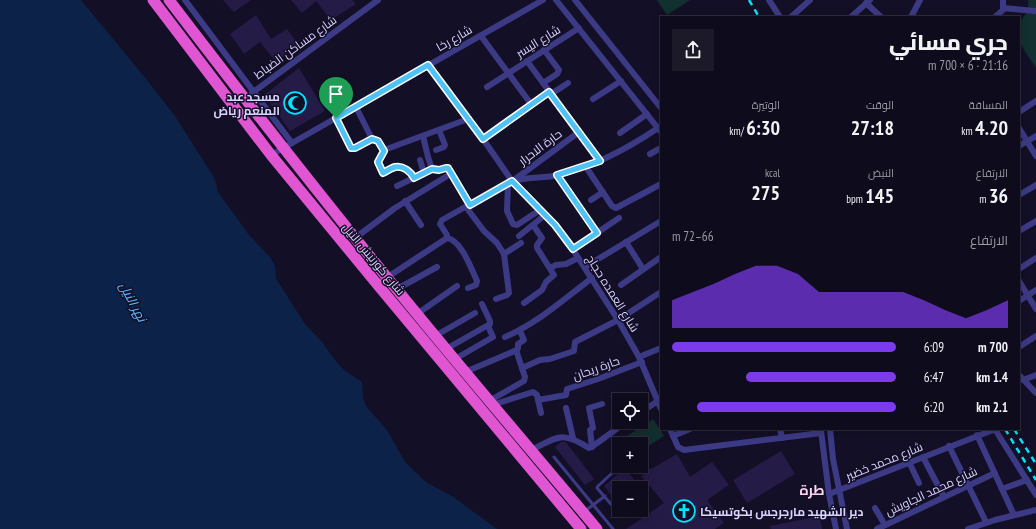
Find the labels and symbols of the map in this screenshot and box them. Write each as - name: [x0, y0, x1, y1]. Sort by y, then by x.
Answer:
- street label: شارع مساكن الضباط: [251, 12, 340, 83]
- street label: شارع اليسر: [512, 21, 564, 62]
- street label: شارع رخا: [433, 22, 475, 55]
- pin: [319, 77, 353, 118]
- place label: مسجد عبد المنعم رياض: [213, 89, 280, 119]
- mosque icon: مسجد عبد المنعم رياض: [282, 90, 308, 116]
- street label: حارة الاحرار: [515, 126, 565, 169]
- street label: شارع كورنيش النيل: [339, 220, 409, 299]
- street label: شارع العمده حجاج: [582, 252, 643, 335]
- water label: نهر النيل: [116, 279, 151, 326]
- street label: حارة ريحان: [570, 353, 622, 383]
- street label: شارع محمد خضير: [842, 439, 925, 485]
- street label: شارع محمد الجاويش: [883, 463, 980, 520]
- district label: طرة: [800, 481, 824, 499]
- church icon: دير الشهيد مارجرجس بكوتسيكا: [671, 498, 697, 524]
- place label: دير الشهيد مارجرجس بكوتسيكا: [700, 504, 863, 520]

